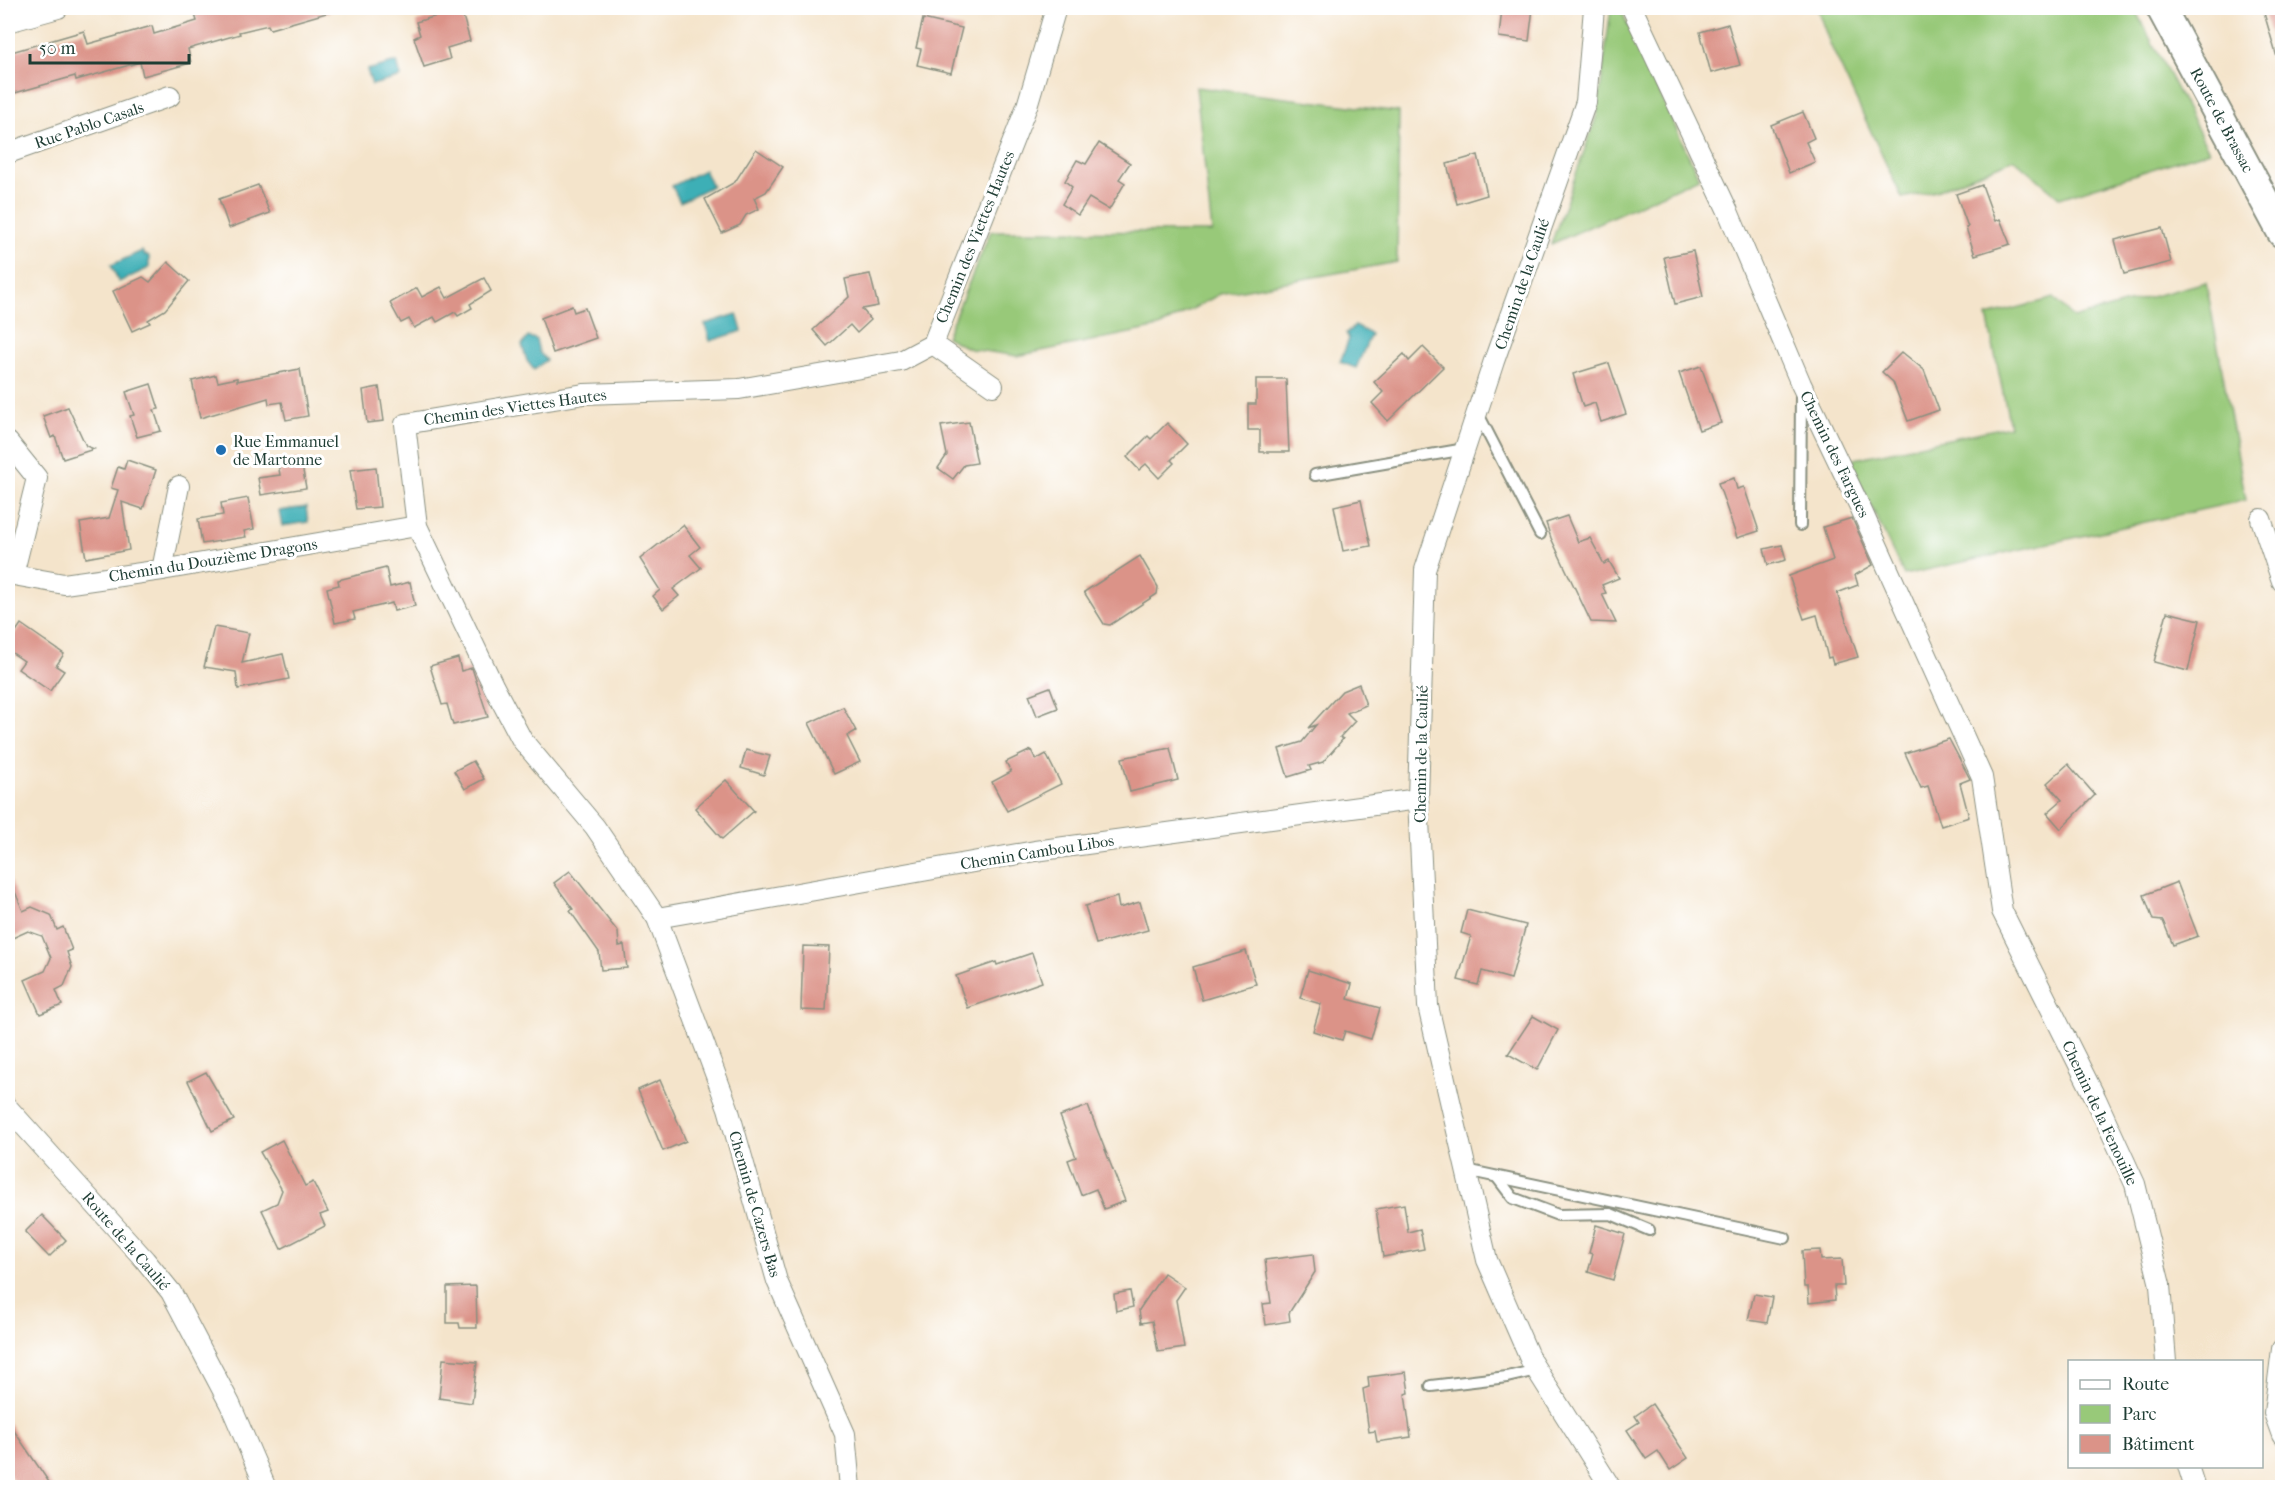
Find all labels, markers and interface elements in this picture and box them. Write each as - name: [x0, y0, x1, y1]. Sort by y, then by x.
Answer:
- scale bar: [30, 27, 189, 65]
- text: 50 m: [39, 38, 76, 59]
- street label: Route de Brassac: [2186, 64, 2258, 176]
- street label: Rue Pablo Casals: [32, 97, 146, 153]
- street label: Chemin des Viettes Hautes: [932, 148, 1018, 326]
- street label: Chemin de la Caulié: [1491, 216, 1553, 352]
- street label: Chemin des Viettes Hautes: [422, 385, 608, 429]
- street label: Chemin des Fargues: [1796, 388, 1874, 521]
- place label: Rue Emmanuel de Martonne: [233, 432, 339, 469]
- marker: Rue Emmanuel de Martonne: [214, 443, 228, 457]
- street label: Chemin du Douzième Dragons: [107, 534, 319, 586]
- street label: Chemin de la Caulié: [1410, 685, 1432, 823]
- street label: Chemin Cambou Libos: [959, 830, 1115, 874]
- street label: Chemin de la Fenouille: [2058, 1038, 2142, 1189]
- street label: Chemin de Cazers Bas: [725, 1129, 785, 1279]
- street label: Route de la Caulié: [78, 1188, 174, 1294]
- legend: [2068, 1360, 2263, 1468]
- text: Route: [2122, 1374, 2169, 1395]
- text: Parc: [2122, 1404, 2157, 1425]
- text: Bâtiment: [2122, 1434, 2195, 1455]

